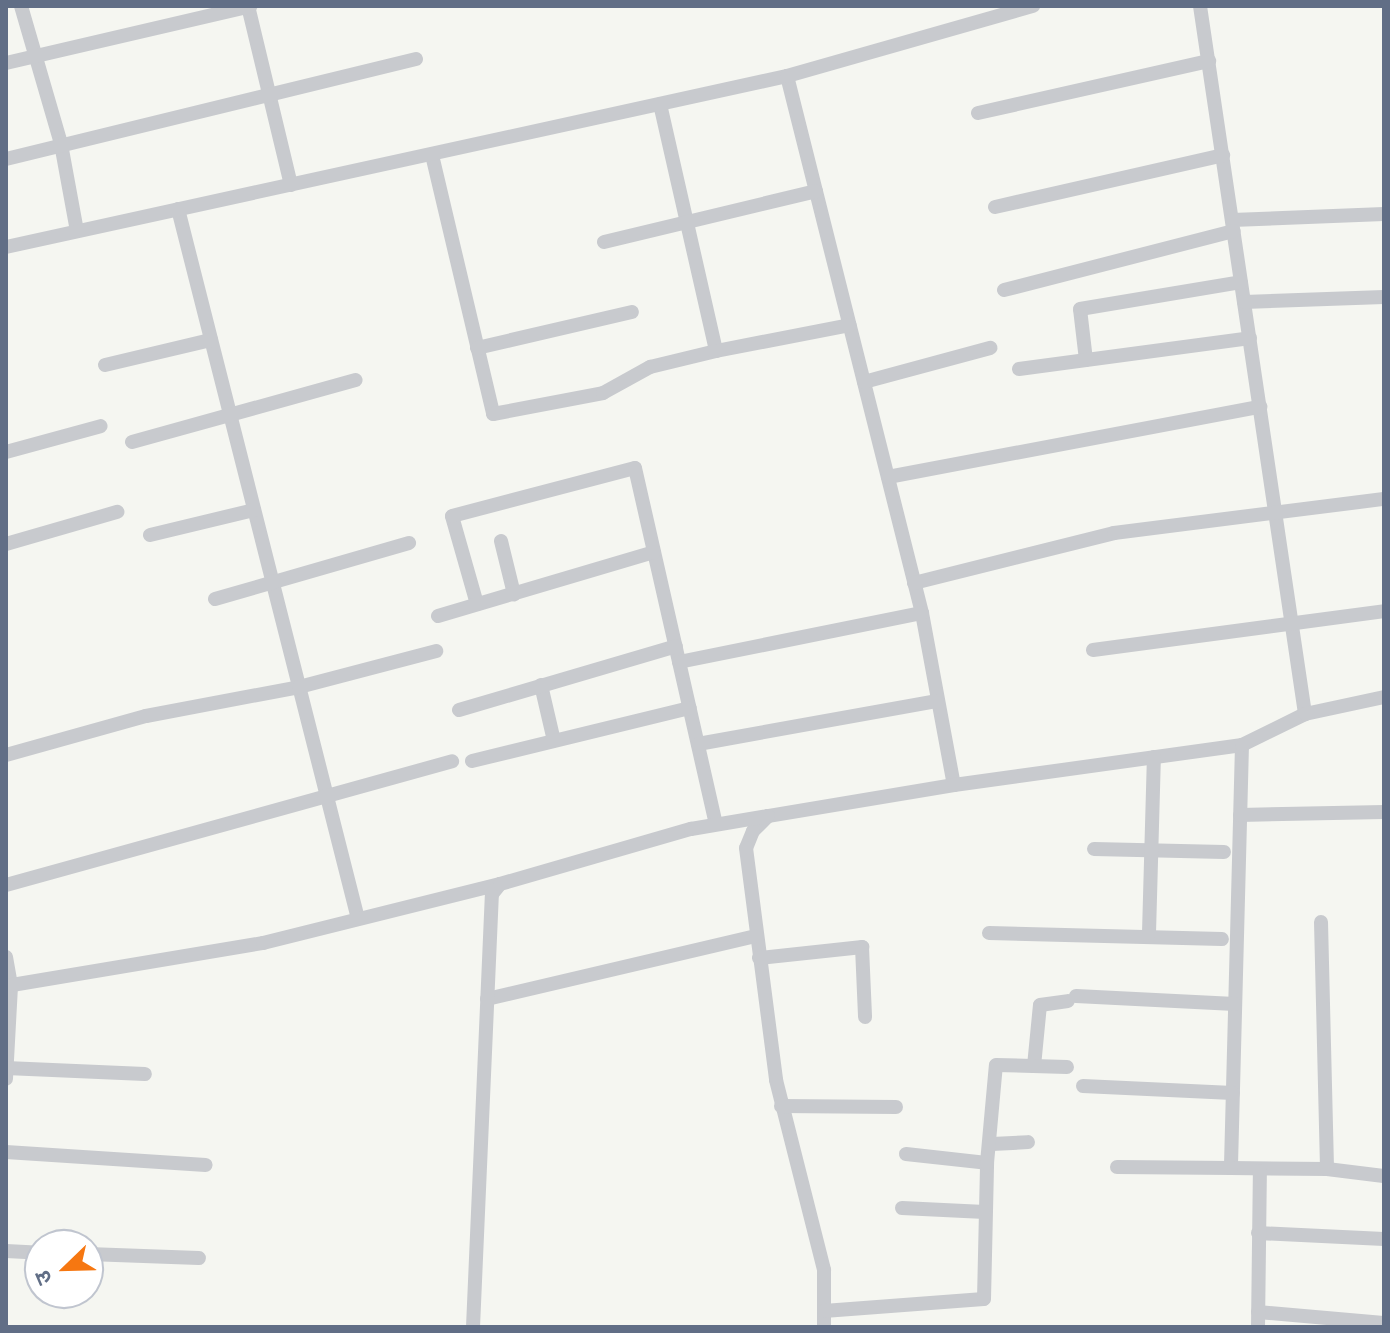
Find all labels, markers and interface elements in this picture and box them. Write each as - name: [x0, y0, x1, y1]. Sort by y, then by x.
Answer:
- north arrow: [24, 1229, 104, 1309]
- text: उ: [28, 1267, 58, 1289]

